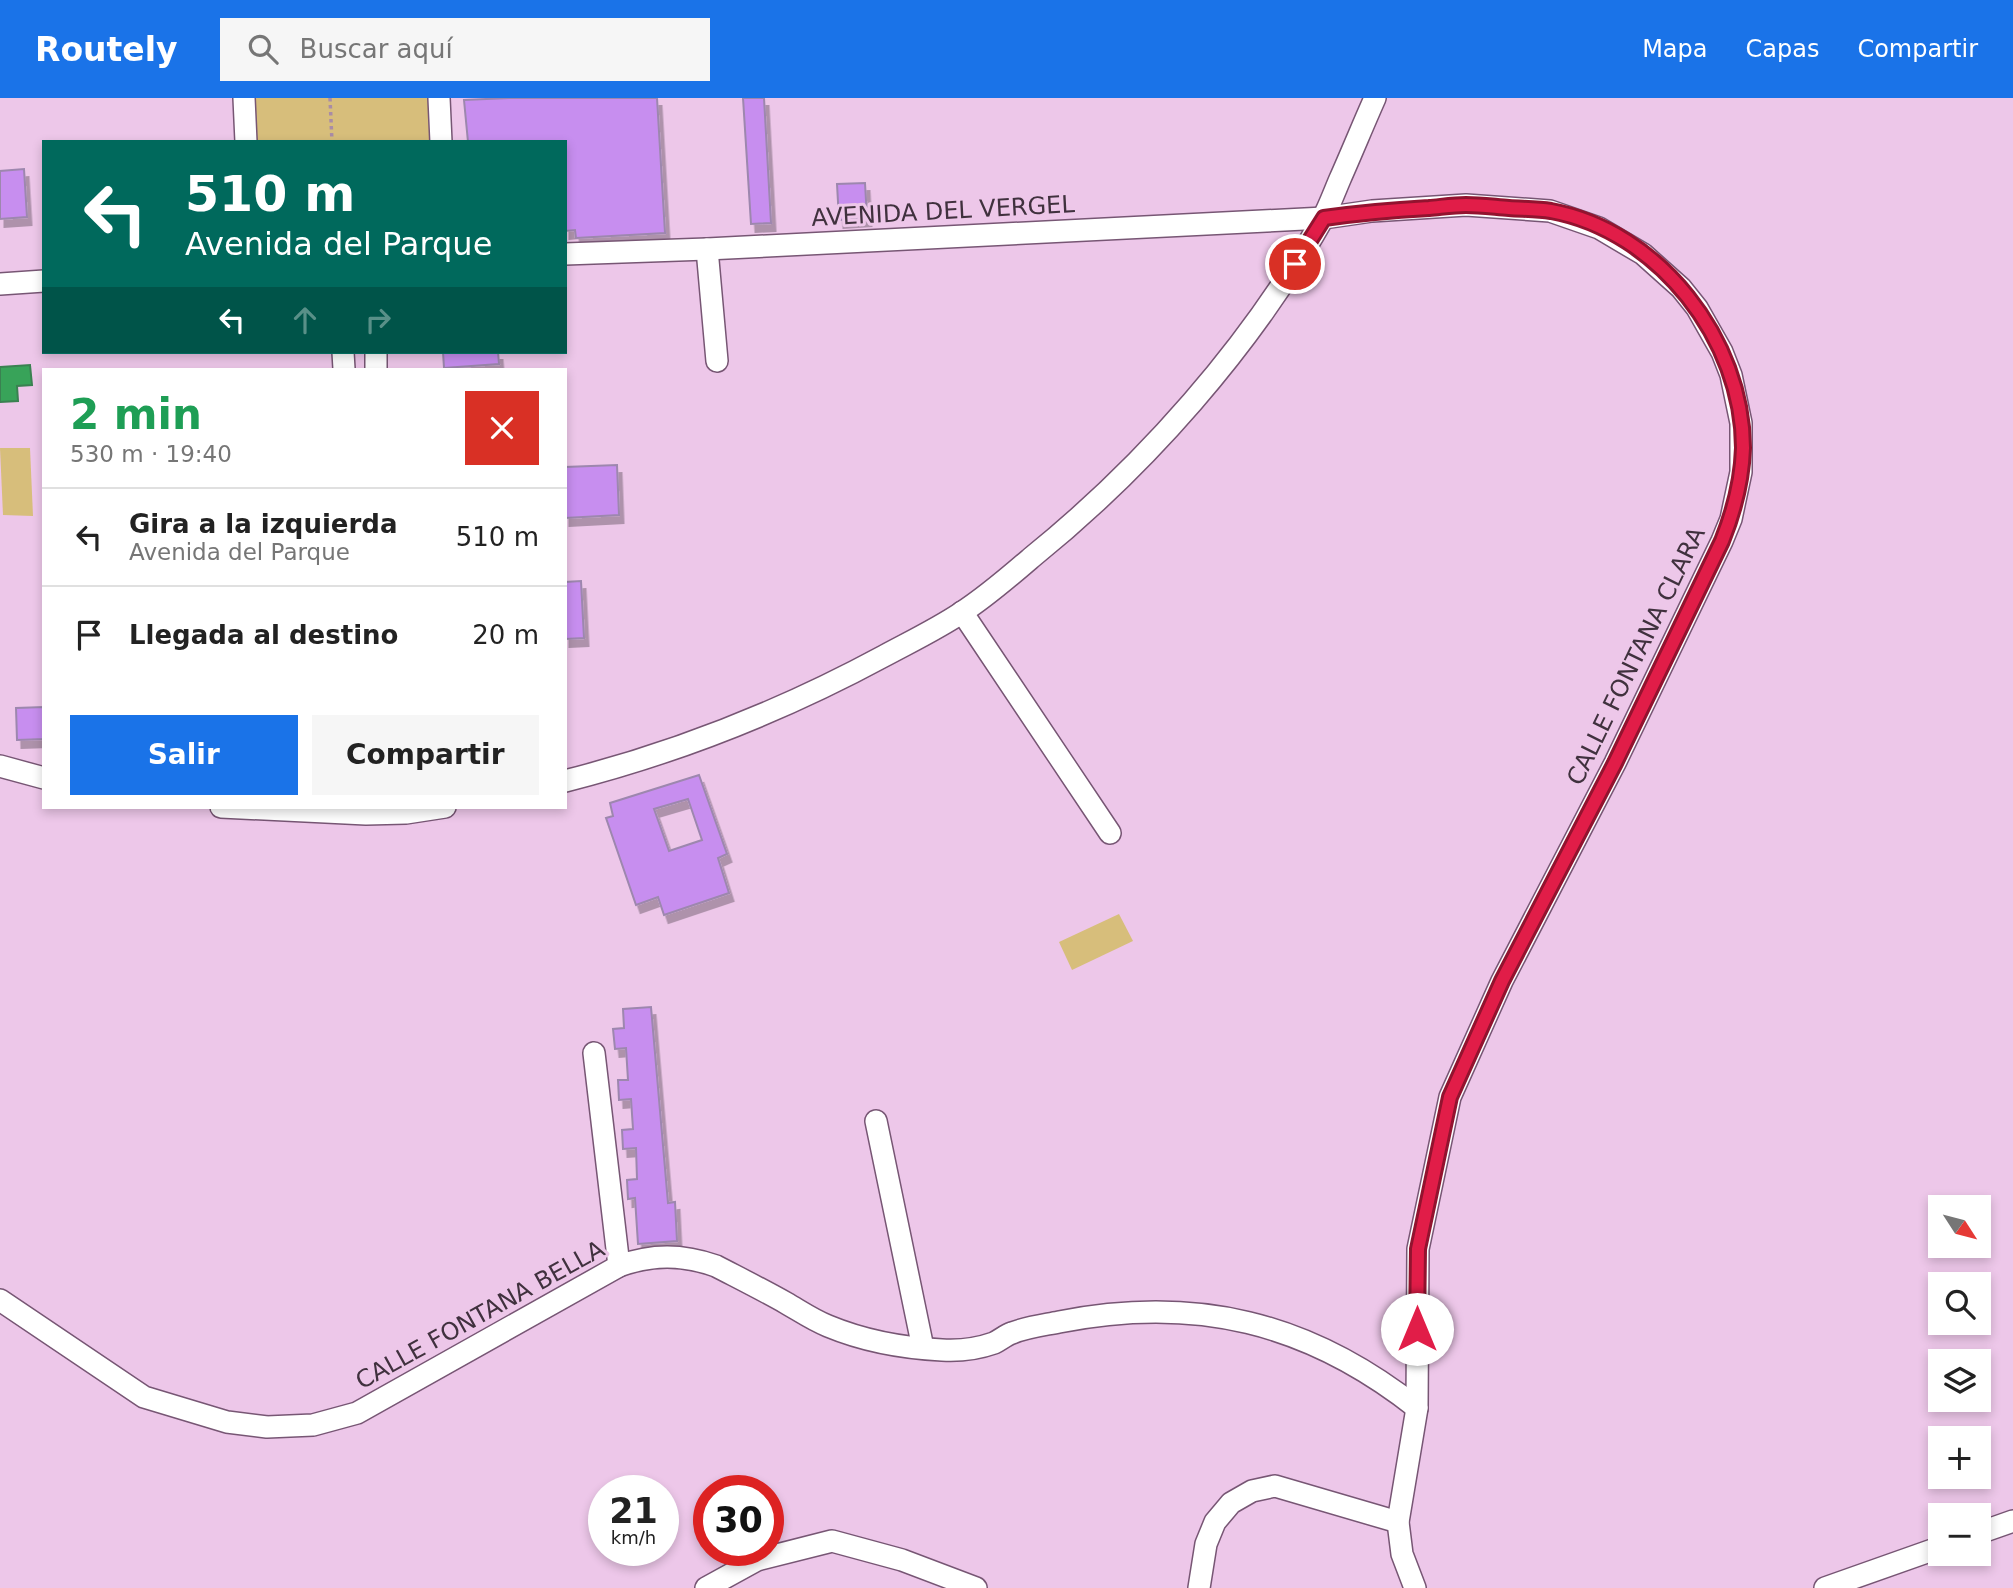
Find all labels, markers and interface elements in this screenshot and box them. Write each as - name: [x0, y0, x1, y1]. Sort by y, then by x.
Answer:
- search box: [220, 18, 710, 81]
- text: Routely: [35, 30, 178, 69]
- icon: search: [244, 30, 282, 68]
- text: Buscar aquí: [300, 34, 453, 64]
- text: Mapa: [1642, 35, 1708, 63]
- text: Capas: [1746, 35, 1819, 63]
- text: Compartir: [1857, 35, 1978, 63]
- text: 510 m: [185, 166, 355, 223]
- icon: left: [70, 168, 161, 259]
- street label: AVENIDA DEL VERGEL: [811, 190, 1076, 232]
- text: Avenida del Parque: [185, 225, 492, 263]
- pin: [1265, 234, 1325, 294]
- icon: arrive: [1276, 245, 1314, 283]
- icon: left: [213, 301, 251, 339]
- icon: ahead: [286, 301, 324, 339]
- icon: right: [359, 301, 397, 339]
- text: 2 min: [70, 390, 202, 439]
- button: close: [465, 391, 539, 465]
- text: 530 m · 19:40: [70, 441, 232, 467]
- text: Gira a la izquierda: [129, 509, 397, 539]
- icon: left: [70, 518, 108, 556]
- text: 510 m: [456, 522, 539, 552]
- street label: CALLE FONTANA CLARA: [1561, 522, 1711, 790]
- text: Avenida del Parque: [129, 539, 350, 565]
- icon: arrive: [70, 616, 108, 654]
- text: Llegada al destino: [129, 620, 398, 650]
- text: 20 m: [472, 620, 539, 650]
- button: Salir: [70, 715, 298, 795]
- button: Compartir: [312, 715, 539, 795]
- north arrow: [1928, 1195, 1992, 1258]
- map controls: [1928, 1195, 1991, 1566]
- street label: CALLE FONTANA BELLA: [351, 1235, 610, 1395]
- button: search: [1928, 1272, 1991, 1335]
- position arrow: [1380, 1292, 1454, 1366]
- button: layers: [1928, 1349, 1991, 1412]
- button: +: [1928, 1426, 1991, 1489]
- speed limit sign: 30: [693, 1475, 784, 1566]
- text: 21: [609, 1491, 658, 1531]
- button: −: [1928, 1503, 1991, 1566]
- text: km/h: [611, 1527, 656, 1548]

